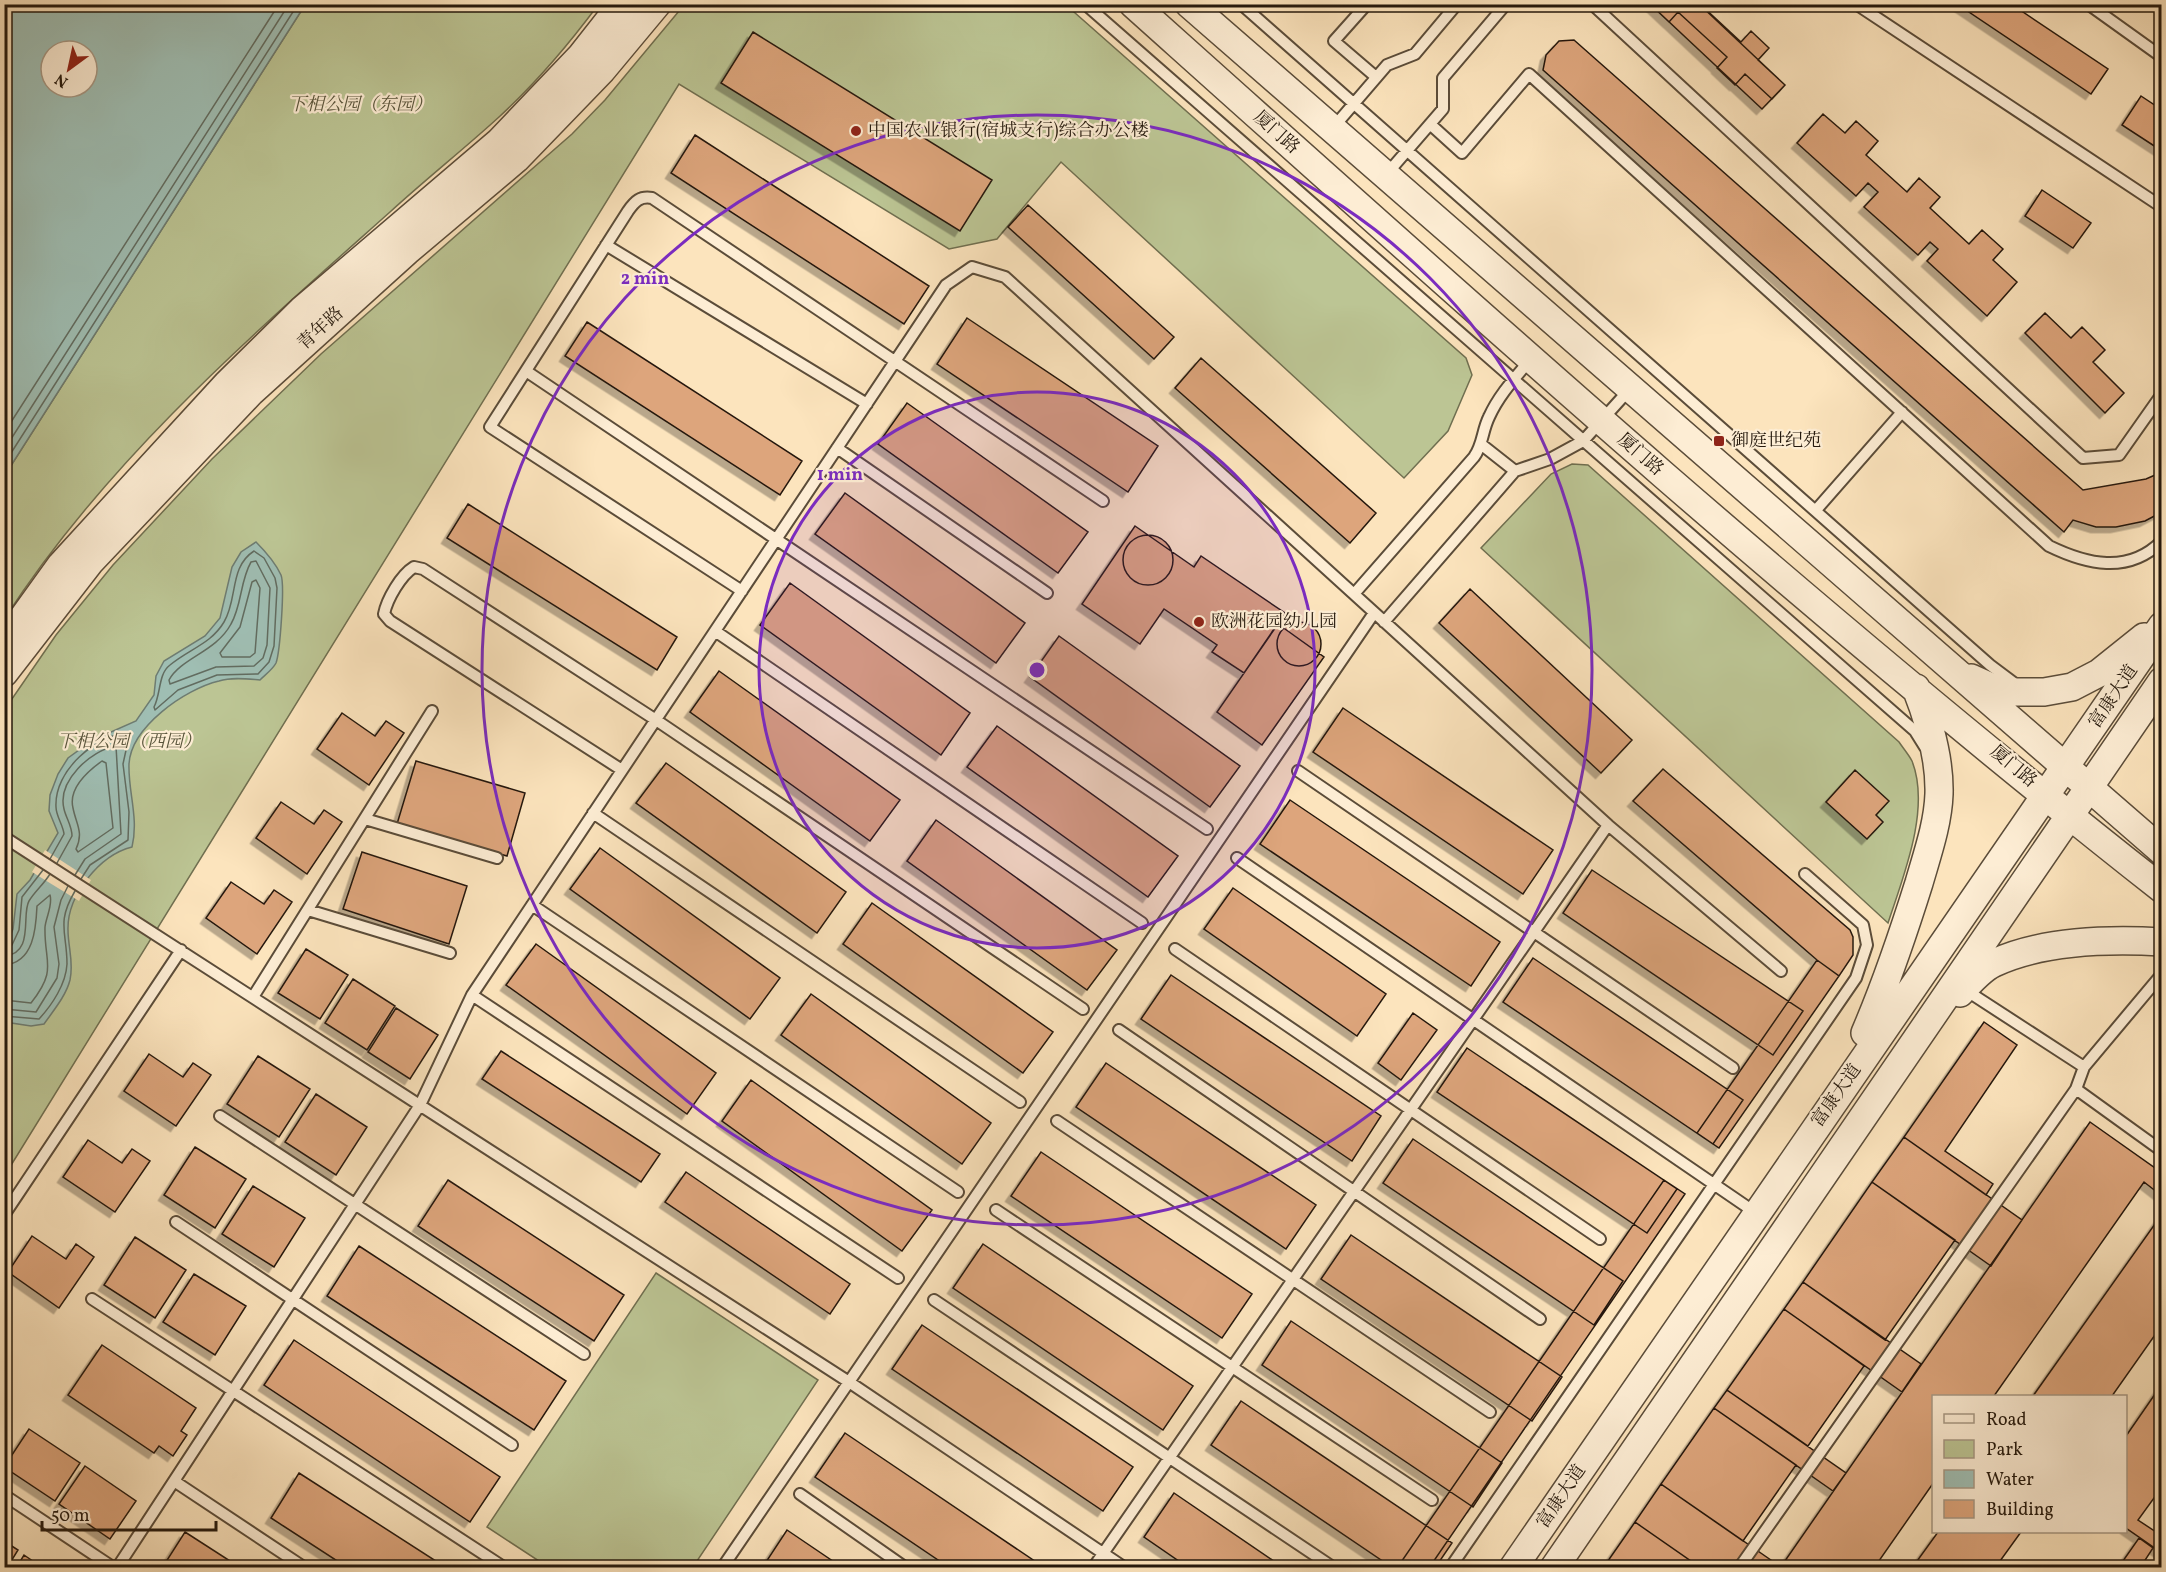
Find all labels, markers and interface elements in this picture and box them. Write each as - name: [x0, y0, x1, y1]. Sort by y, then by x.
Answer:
- north arrow: [39, 39, 99, 99]
- text: N: [51, 67, 73, 92]
- park label: 下相公园（东园）: [288, 93, 432, 118]
- street label: 厦门路: [1248, 106, 1304, 160]
- place label: 中国农业银行(宿城支行)综合办公楼: [868, 119, 1148, 144]
- marker: 中国农业银行(宿城支行)综合办公楼: [849, 124, 863, 138]
- text: 2 min: [621, 267, 669, 292]
- street label: 青年路: [293, 302, 349, 356]
- street label: 厦门路: [1611, 428, 1669, 482]
- place label: 御庭世纪苑: [1731, 429, 1821, 454]
- marker: 御庭世纪苑: [1712, 434, 1726, 448]
- text: 1 min: [817, 463, 863, 488]
- place label: 欧洲花园幼儿园: [1211, 610, 1337, 635]
- marker: 欧洲花园幼儿园: [1192, 615, 1206, 629]
- centre of rings: [1027, 660, 1047, 680]
- street label: 富康大道: [2084, 660, 2144, 734]
- park label: 下相公园（西园）: [57, 730, 201, 755]
- street label: 厦门路: [1984, 740, 2042, 794]
- street label: 富康大道: [1806, 1059, 1868, 1133]
- legend: [1932, 1395, 2127, 1533]
- text: Road: [1986, 1408, 2027, 1433]
- text: Park: [1986, 1438, 2023, 1463]
- street label: 富康大道: [1532, 1460, 1592, 1534]
- text: Water: [1986, 1468, 2034, 1493]
- scale bar: [42, 1494, 216, 1532]
- text: Building: [1986, 1498, 2054, 1523]
- text: 50 m: [51, 1504, 90, 1529]

